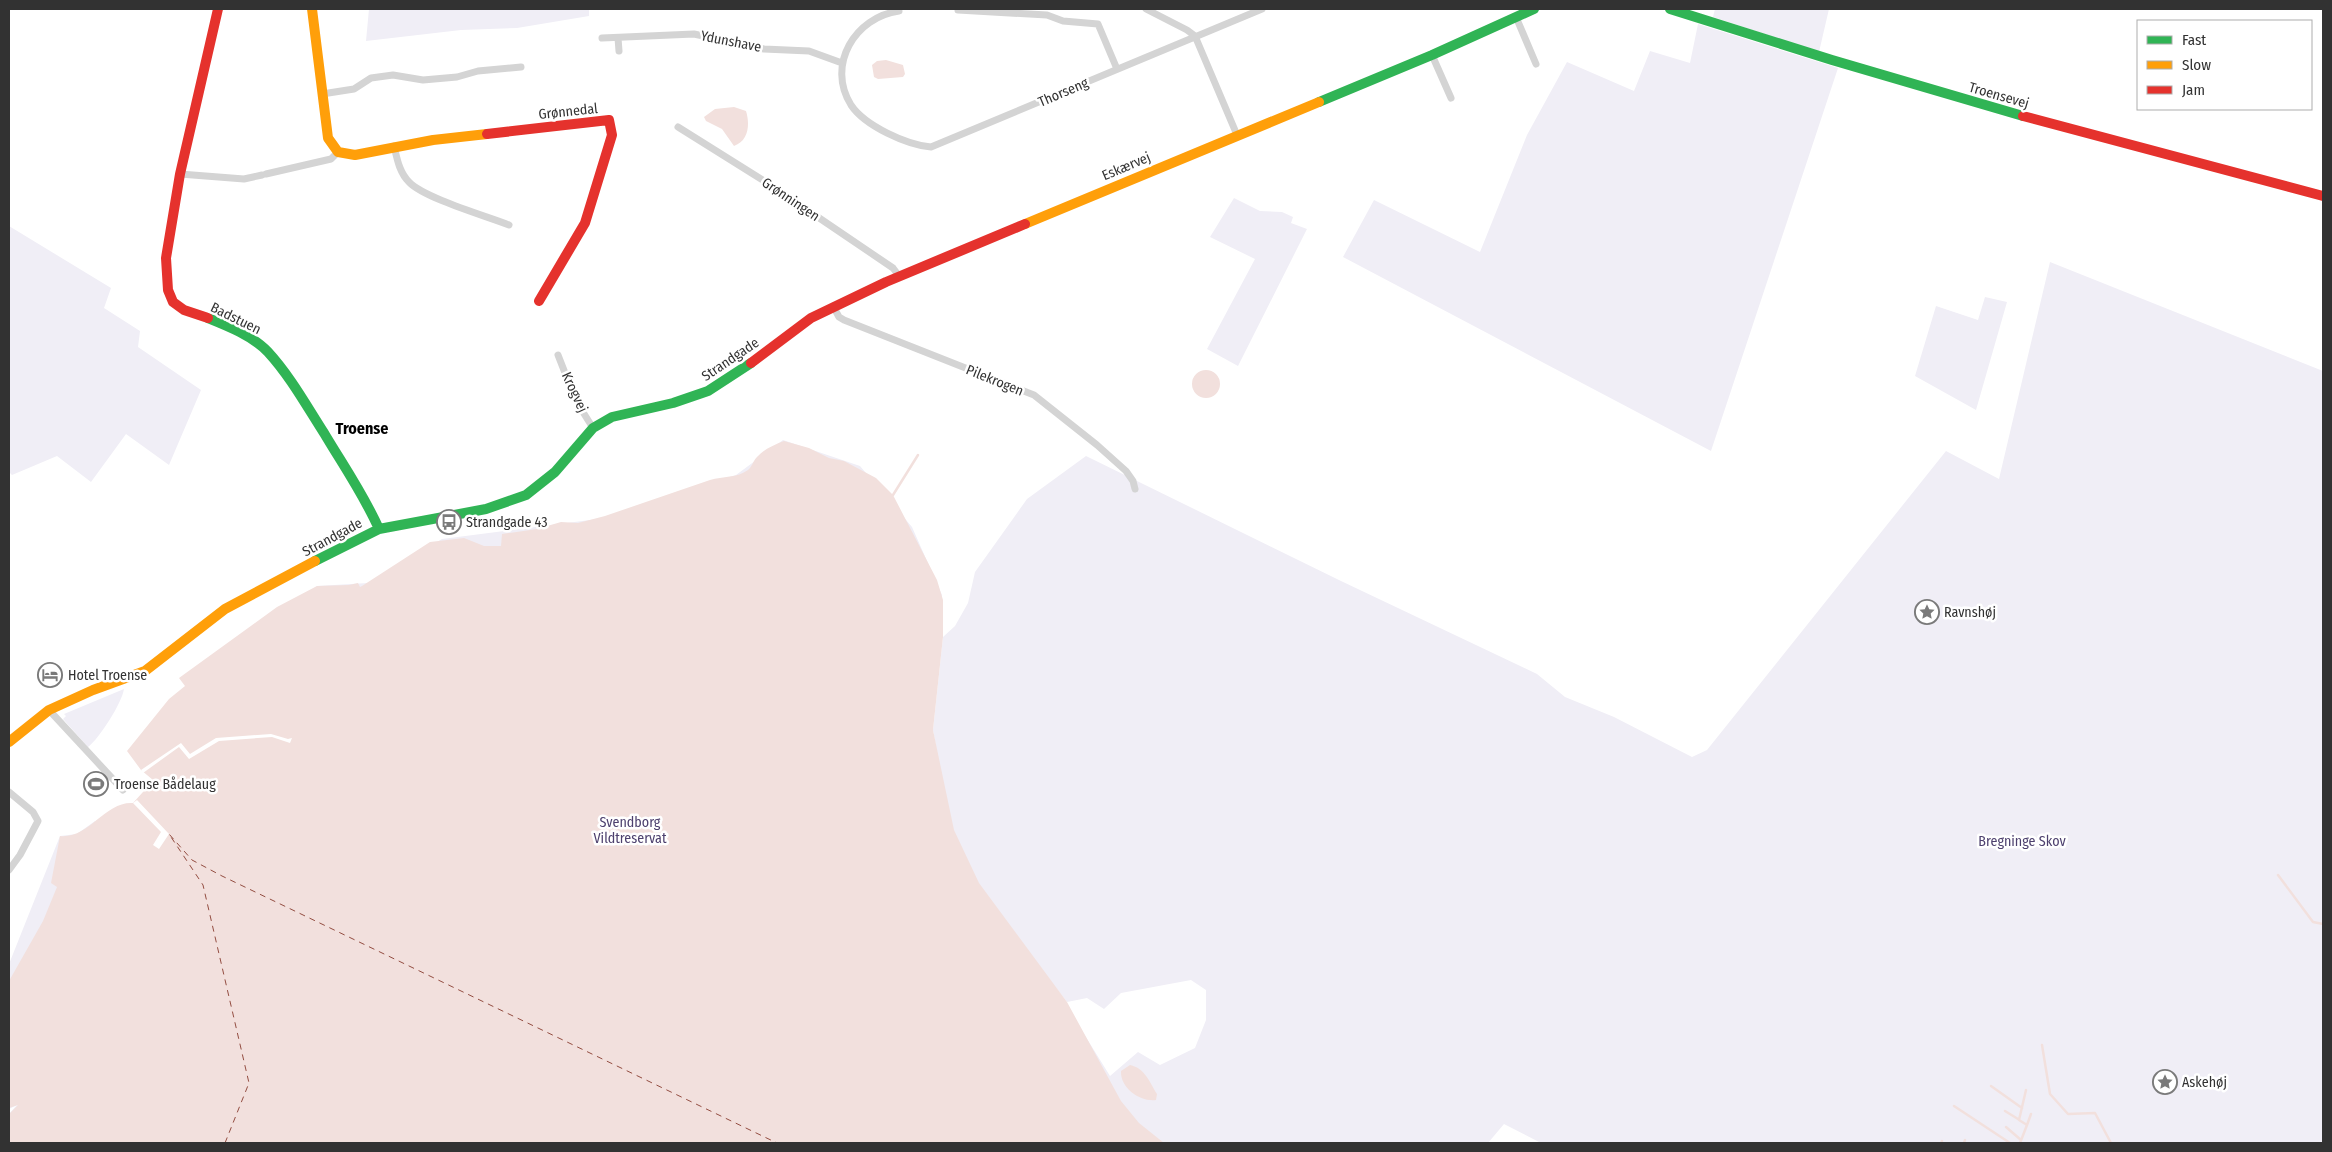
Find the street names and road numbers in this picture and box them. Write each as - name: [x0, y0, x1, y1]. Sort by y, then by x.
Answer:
- street label: Ydunshave: [699, 27, 763, 56]
- street label: Thorseng: [1036, 74, 1091, 111]
- street label: Troensevej: [1967, 79, 2031, 112]
- street label: Grønnedal: [538, 100, 599, 123]
- street label: Eskærvej: [1099, 149, 1153, 184]
- street label: Grønningen: [759, 174, 823, 225]
- street label: Badstuen: [208, 299, 264, 338]
- street label: Strandgade: [698, 334, 762, 385]
- street label: Pilekrogen: [964, 361, 1026, 400]
- street label: Krogvej: [558, 369, 591, 415]
- street label: Strandgade: [299, 515, 365, 560]

